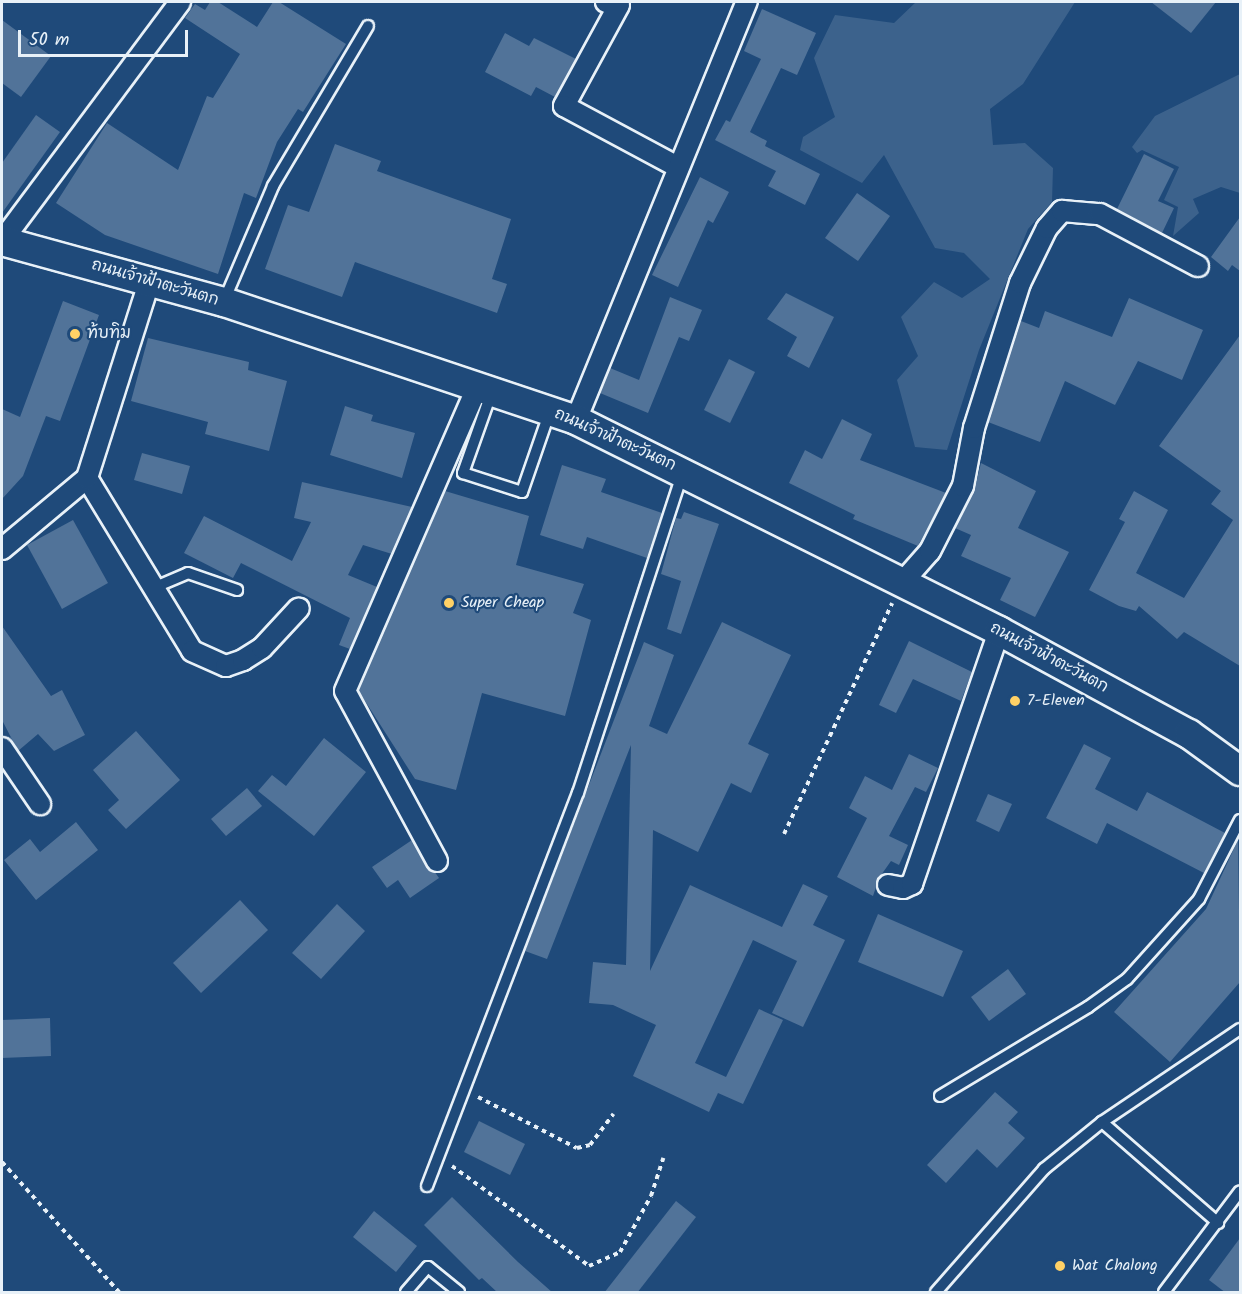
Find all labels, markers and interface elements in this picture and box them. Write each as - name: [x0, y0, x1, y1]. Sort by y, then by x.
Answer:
- scale bar: [21, 18, 190, 56]
- text: 50 m: [29, 26, 69, 55]
- street label: ถนนเจ้าฟ้าตะวันตก: [89, 256, 221, 310]
- place label: ท้บทิม: [87, 324, 131, 344]
- marker: ท้บทิม: [68, 327, 82, 341]
- street label: ถนนเจ้าฟ้าตะวันตก: [551, 405, 679, 475]
- place label: Super Cheap: [461, 593, 544, 613]
- marker: Super Cheap: [442, 596, 456, 610]
- street label: ถนนเจ้าฟ้าตะวันตก: [987, 619, 1111, 697]
- place label: 7-Eleven: [1027, 691, 1085, 711]
- marker: 7-Eleven: [1008, 694, 1022, 708]
- place label: Wat Chalong: [1072, 1256, 1158, 1276]
- marker: Wat Chalong: [1053, 1259, 1067, 1273]

